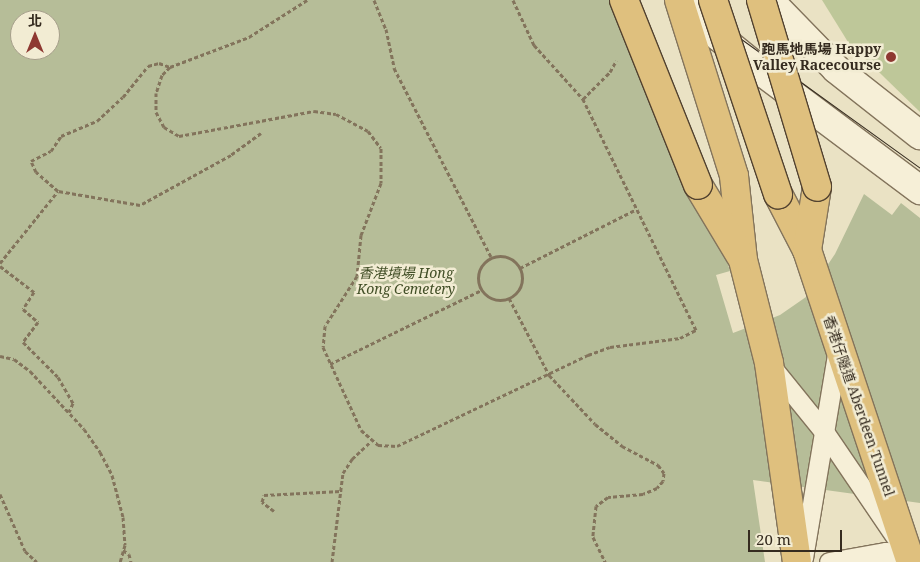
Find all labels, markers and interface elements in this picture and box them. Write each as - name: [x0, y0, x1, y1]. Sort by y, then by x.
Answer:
- north arrow: [10, 10, 60, 60]
- text: 北: [28, 11, 42, 30]
- place label: 跑馬地馬場 Happy Valley Racecourse: [753, 41, 881, 74]
- marker: 跑馬地馬場 Happy Valley Racecourse: [885, 51, 897, 63]
- park label: 香港墳場 Hong Kong Cemetery: [357, 265, 455, 298]
- street label: 香港仔隧道 Aberdeen Tunnel: [820, 314, 898, 498]
- scale bar: [750, 520, 844, 552]
- text: 20 m: [756, 529, 791, 549]

